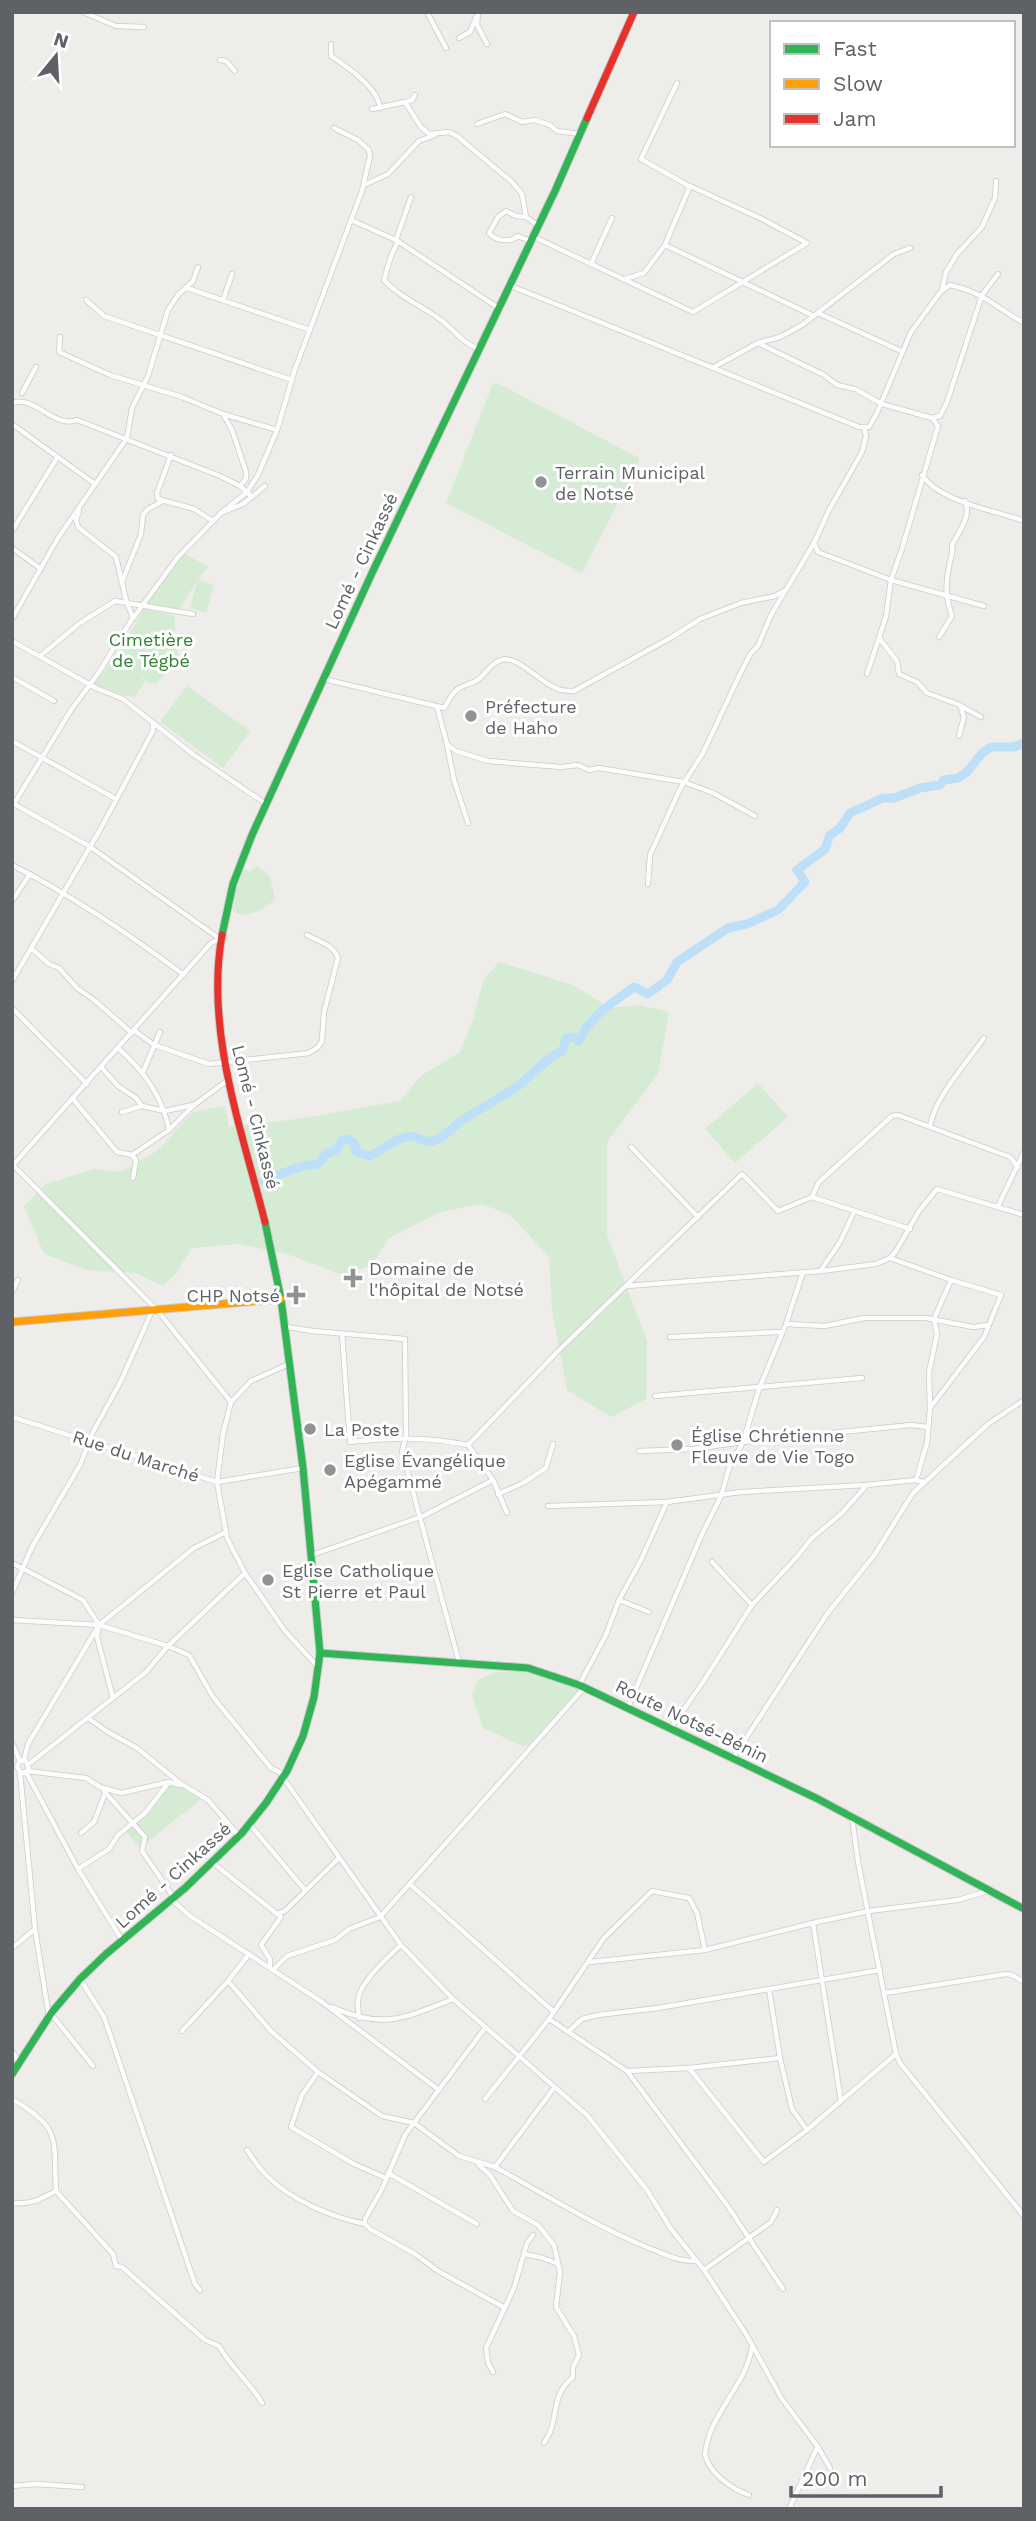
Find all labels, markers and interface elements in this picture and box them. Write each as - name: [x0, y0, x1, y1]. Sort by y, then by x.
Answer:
- north arrow: [21, 21, 91, 91]
- legend: [770, 21, 1015, 147]
- text: N: [51, 27, 71, 53]
- text: Fast: [833, 36, 877, 61]
- text: Slow: [833, 71, 883, 96]
- text: Jam: [833, 106, 876, 131]
- place label: Terrain Municipal de Notsé: [555, 462, 706, 504]
- marker: Terrain Municipal de Notsé: [533, 474, 549, 490]
- street label: Lomé - Cinkassé: [320, 489, 402, 633]
- park label: Cimetière de Tégbé: [109, 629, 193, 671]
- place label: Préfecture de Haho: [485, 696, 577, 738]
- marker: Préfecture de Haho: [463, 708, 479, 724]
- street label: Lomé - Cinkassé: [228, 1043, 284, 1191]
- place label: Domaine de l'hôpital de Notsé: [369, 1258, 524, 1300]
- marker: Domaine de l'hôpital de Notsé: [343, 1268, 363, 1288]
- place label: CHP Notsé: [187, 1285, 280, 1306]
- marker: CHP Notsé: [286, 1285, 306, 1305]
- place label: La Poste: [324, 1419, 400, 1440]
- marker: La Poste: [302, 1421, 318, 1437]
- place label: Église Chrétienne Fleuve de Vie Togo: [691, 1425, 855, 1467]
- street label: Rue du Marché: [70, 1426, 202, 1486]
- marker: Église Chrétienne Fleuve de Vie Togo: [669, 1437, 685, 1453]
- place label: Eglise Évangélique Apégammé: [344, 1450, 506, 1492]
- marker: Eglise Évangélique Apégammé: [322, 1462, 338, 1478]
- place label: Eglise Catholique St Pierre et Paul: [282, 1560, 434, 1602]
- marker: Eglise Catholique St Pierre et Paul: [260, 1572, 276, 1588]
- street label: Route Notsé-Bénin: [612, 1675, 772, 1767]
- street label: Lomé - Cinkassé: [111, 1818, 235, 1932]
- scale bar: [791, 2454, 942, 2498]
- text: 200 m: [802, 2466, 868, 2491]

